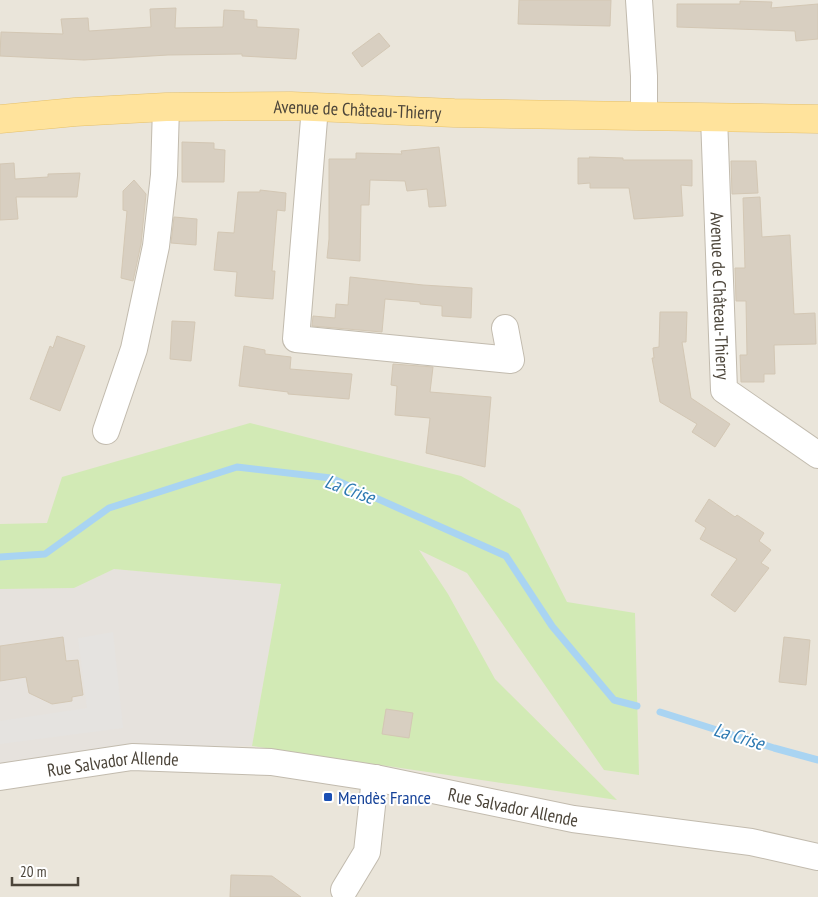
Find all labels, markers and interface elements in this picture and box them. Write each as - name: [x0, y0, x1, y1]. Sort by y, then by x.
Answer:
- street label: Avenue de Château-Thierry: [273, 94, 442, 124]
- street label: Avenue de Château-Thierry: [706, 212, 735, 380]
- water label: La Crise: [322, 469, 379, 509]
- water label: La Crise: [711, 717, 768, 755]
- street label: Rue Salvador Allende: [46, 745, 179, 781]
- street label: Rue Salvador Allende: [446, 782, 580, 831]
- place label: Mendès France: [338, 786, 431, 809]
- marker: Mendès France: [322, 791, 334, 803]
- scale bar: [12, 854, 79, 886]
- text: 20 m: [20, 862, 46, 881]

